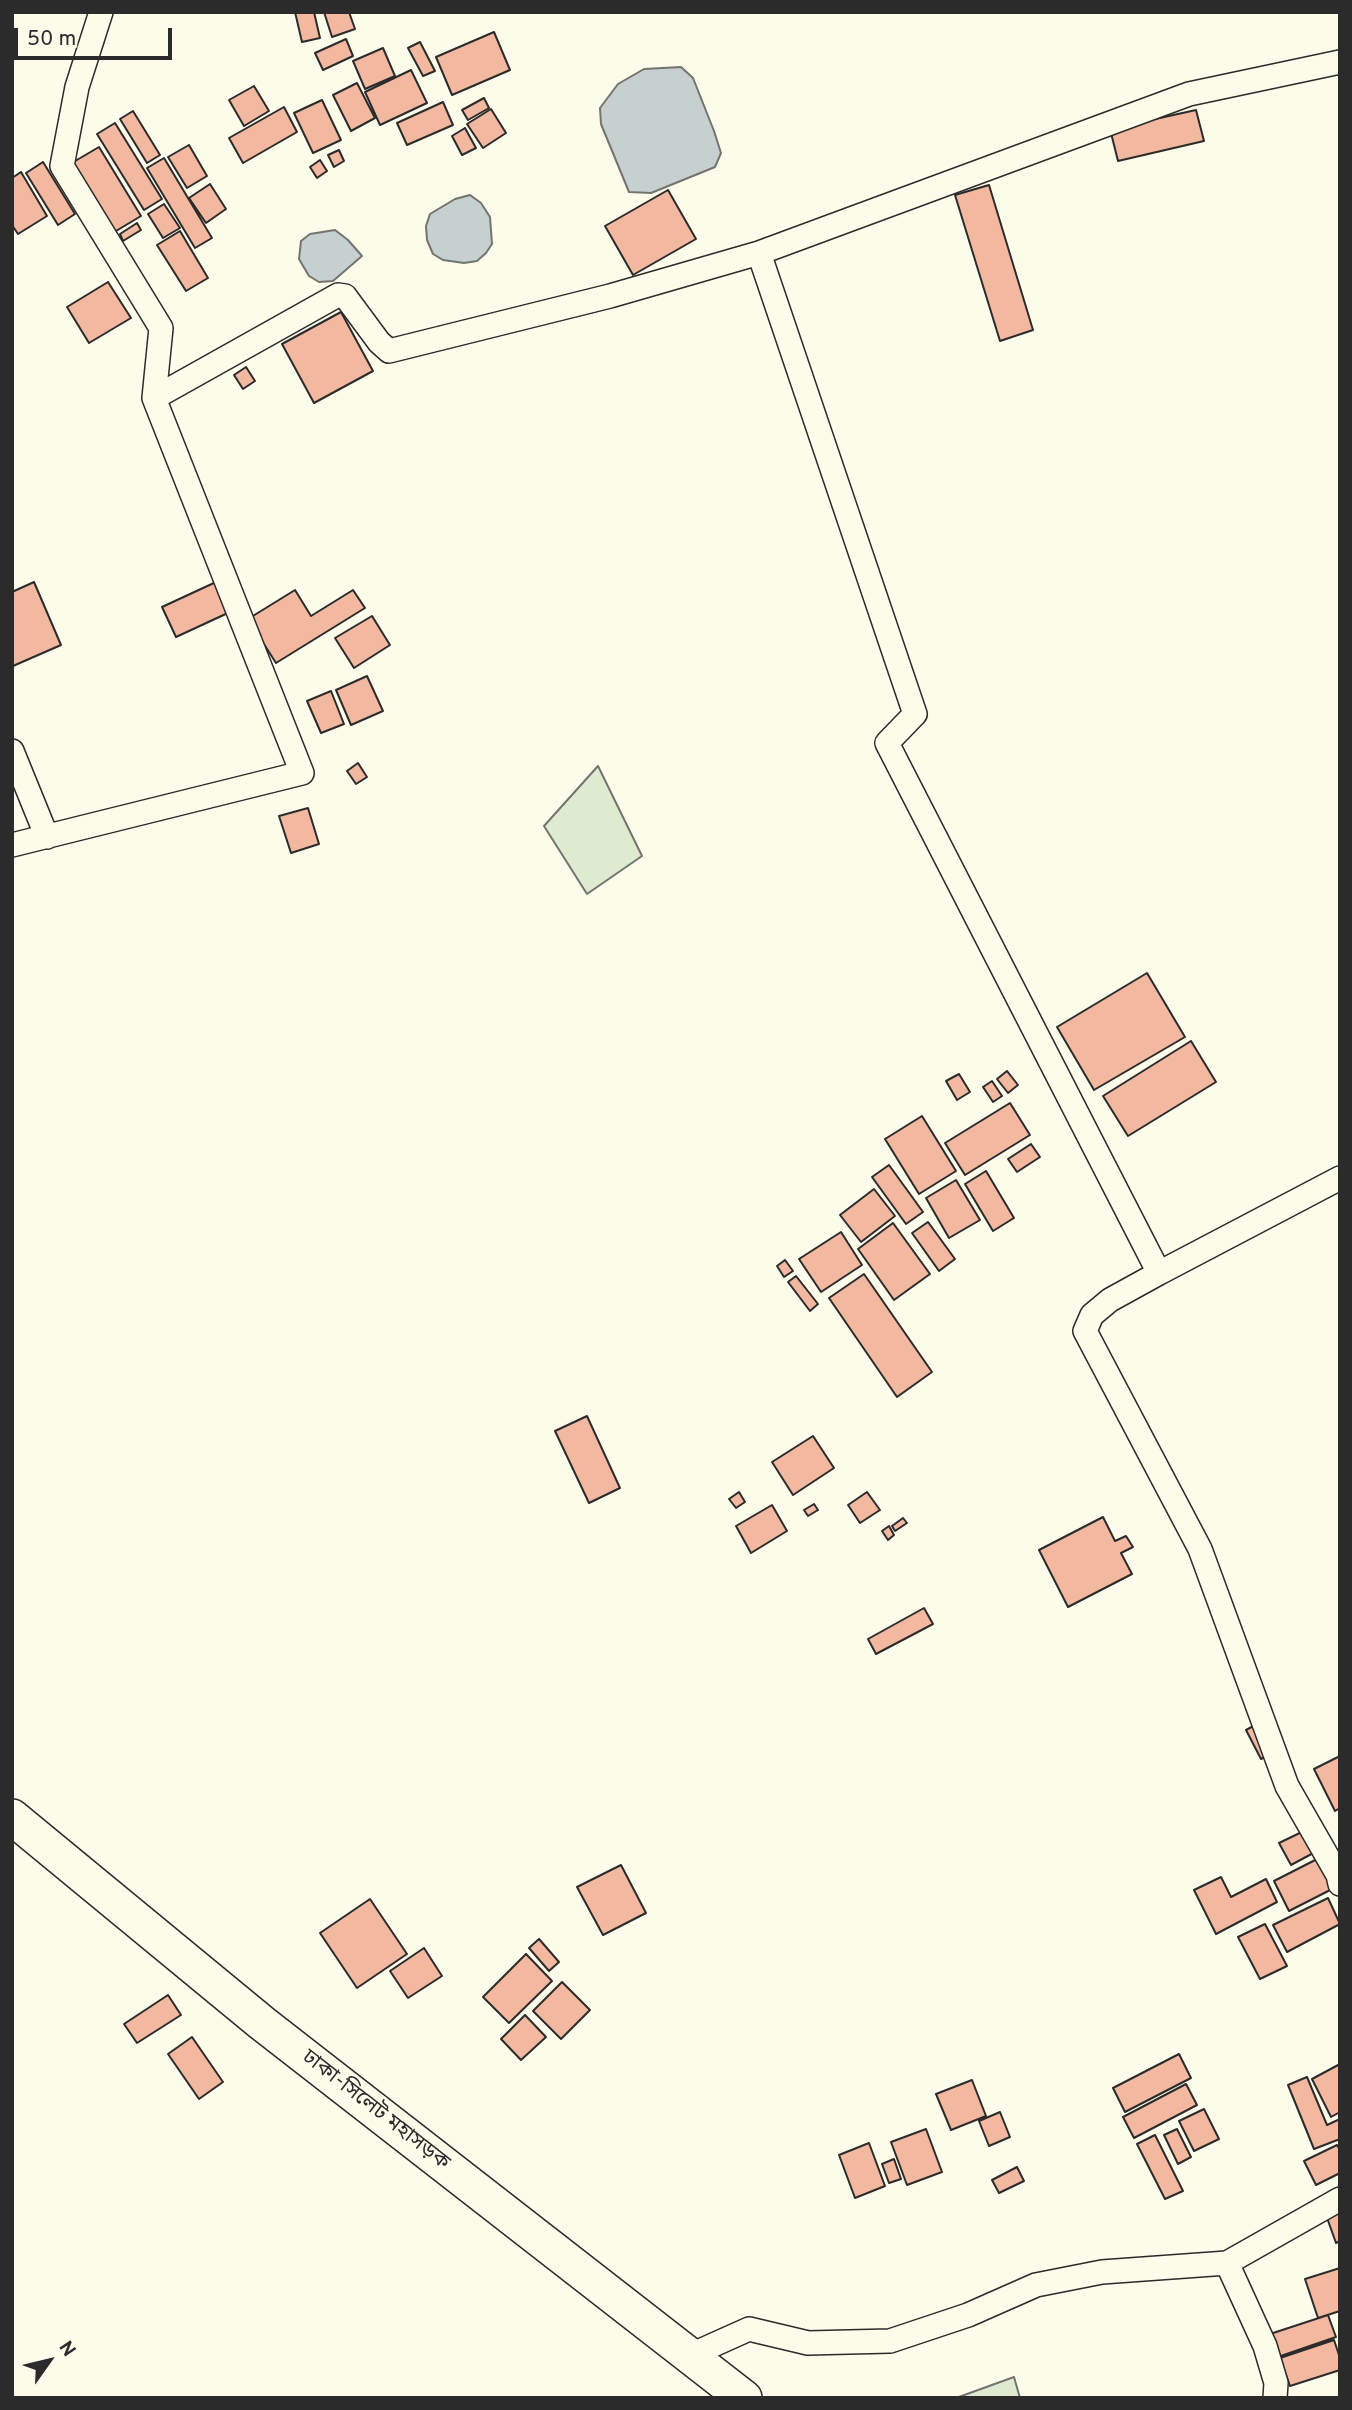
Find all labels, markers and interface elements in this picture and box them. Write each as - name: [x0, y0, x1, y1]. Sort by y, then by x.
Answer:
- scale bar: [18, 14, 175, 58]
- text: 50 m: [27, 26, 76, 53]
- street label: ঢাকা-সিলেট মহাসড়ক: [296, 2045, 454, 2177]
- north arrow: [14, 2326, 84, 2396]
- text: N: [53, 2337, 80, 2362]

